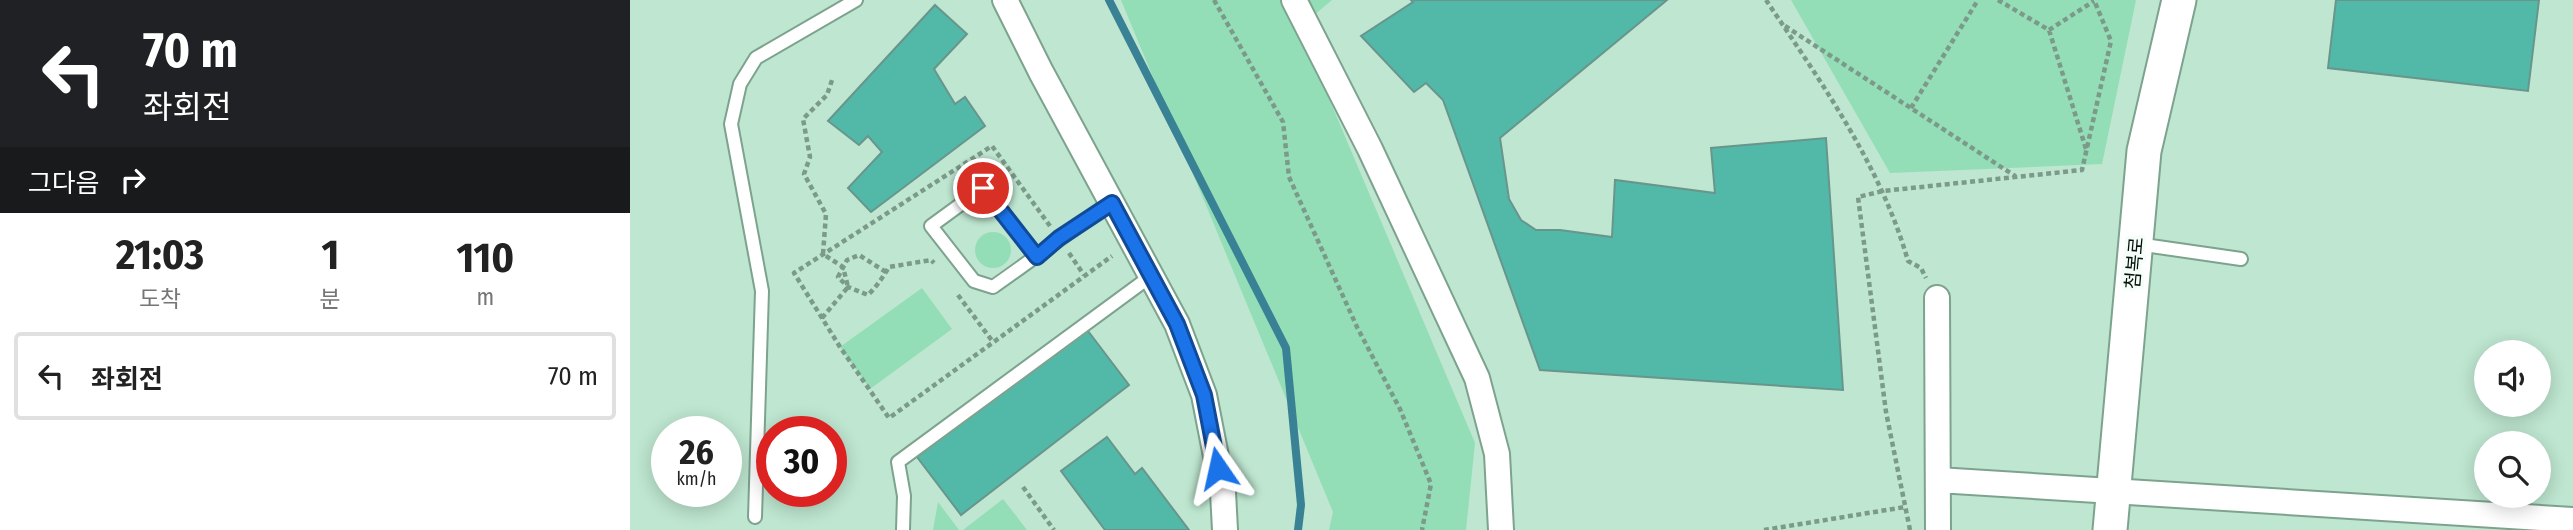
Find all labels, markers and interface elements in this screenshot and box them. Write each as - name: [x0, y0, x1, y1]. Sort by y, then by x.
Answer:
- text: 70 m: [143, 21, 238, 80]
- icon: left: [28, 28, 119, 119]
- text: 좌회전: [143, 88, 231, 126]
- pin: [953, 158, 1013, 218]
- icon: right: [114, 161, 152, 199]
- text: 그다음: [28, 168, 100, 199]
- icon: arrive: [964, 169, 1002, 207]
- text: 21:03: [116, 230, 204, 280]
- text: 1: [321, 230, 339, 280]
- text: 110: [457, 233, 514, 283]
- street label: 첨복로: [2121, 236, 2148, 290]
- text: m: [477, 283, 494, 311]
- text: 도착: [139, 285, 181, 313]
- text: 분: [320, 285, 341, 313]
- map controls: [2474, 340, 2551, 508]
- button: sound: [2474, 340, 2551, 417]
- icon: left: [32, 357, 70, 395]
- text: 70 m: [548, 361, 598, 392]
- text: 좌회전: [91, 364, 163, 395]
- speed limit sign: 30: [756, 416, 847, 507]
- text: 26: [679, 431, 714, 473]
- position arrow: [1181, 431, 1255, 505]
- button: search: [2474, 431, 2551, 508]
- text: km/h: [676, 468, 717, 490]

